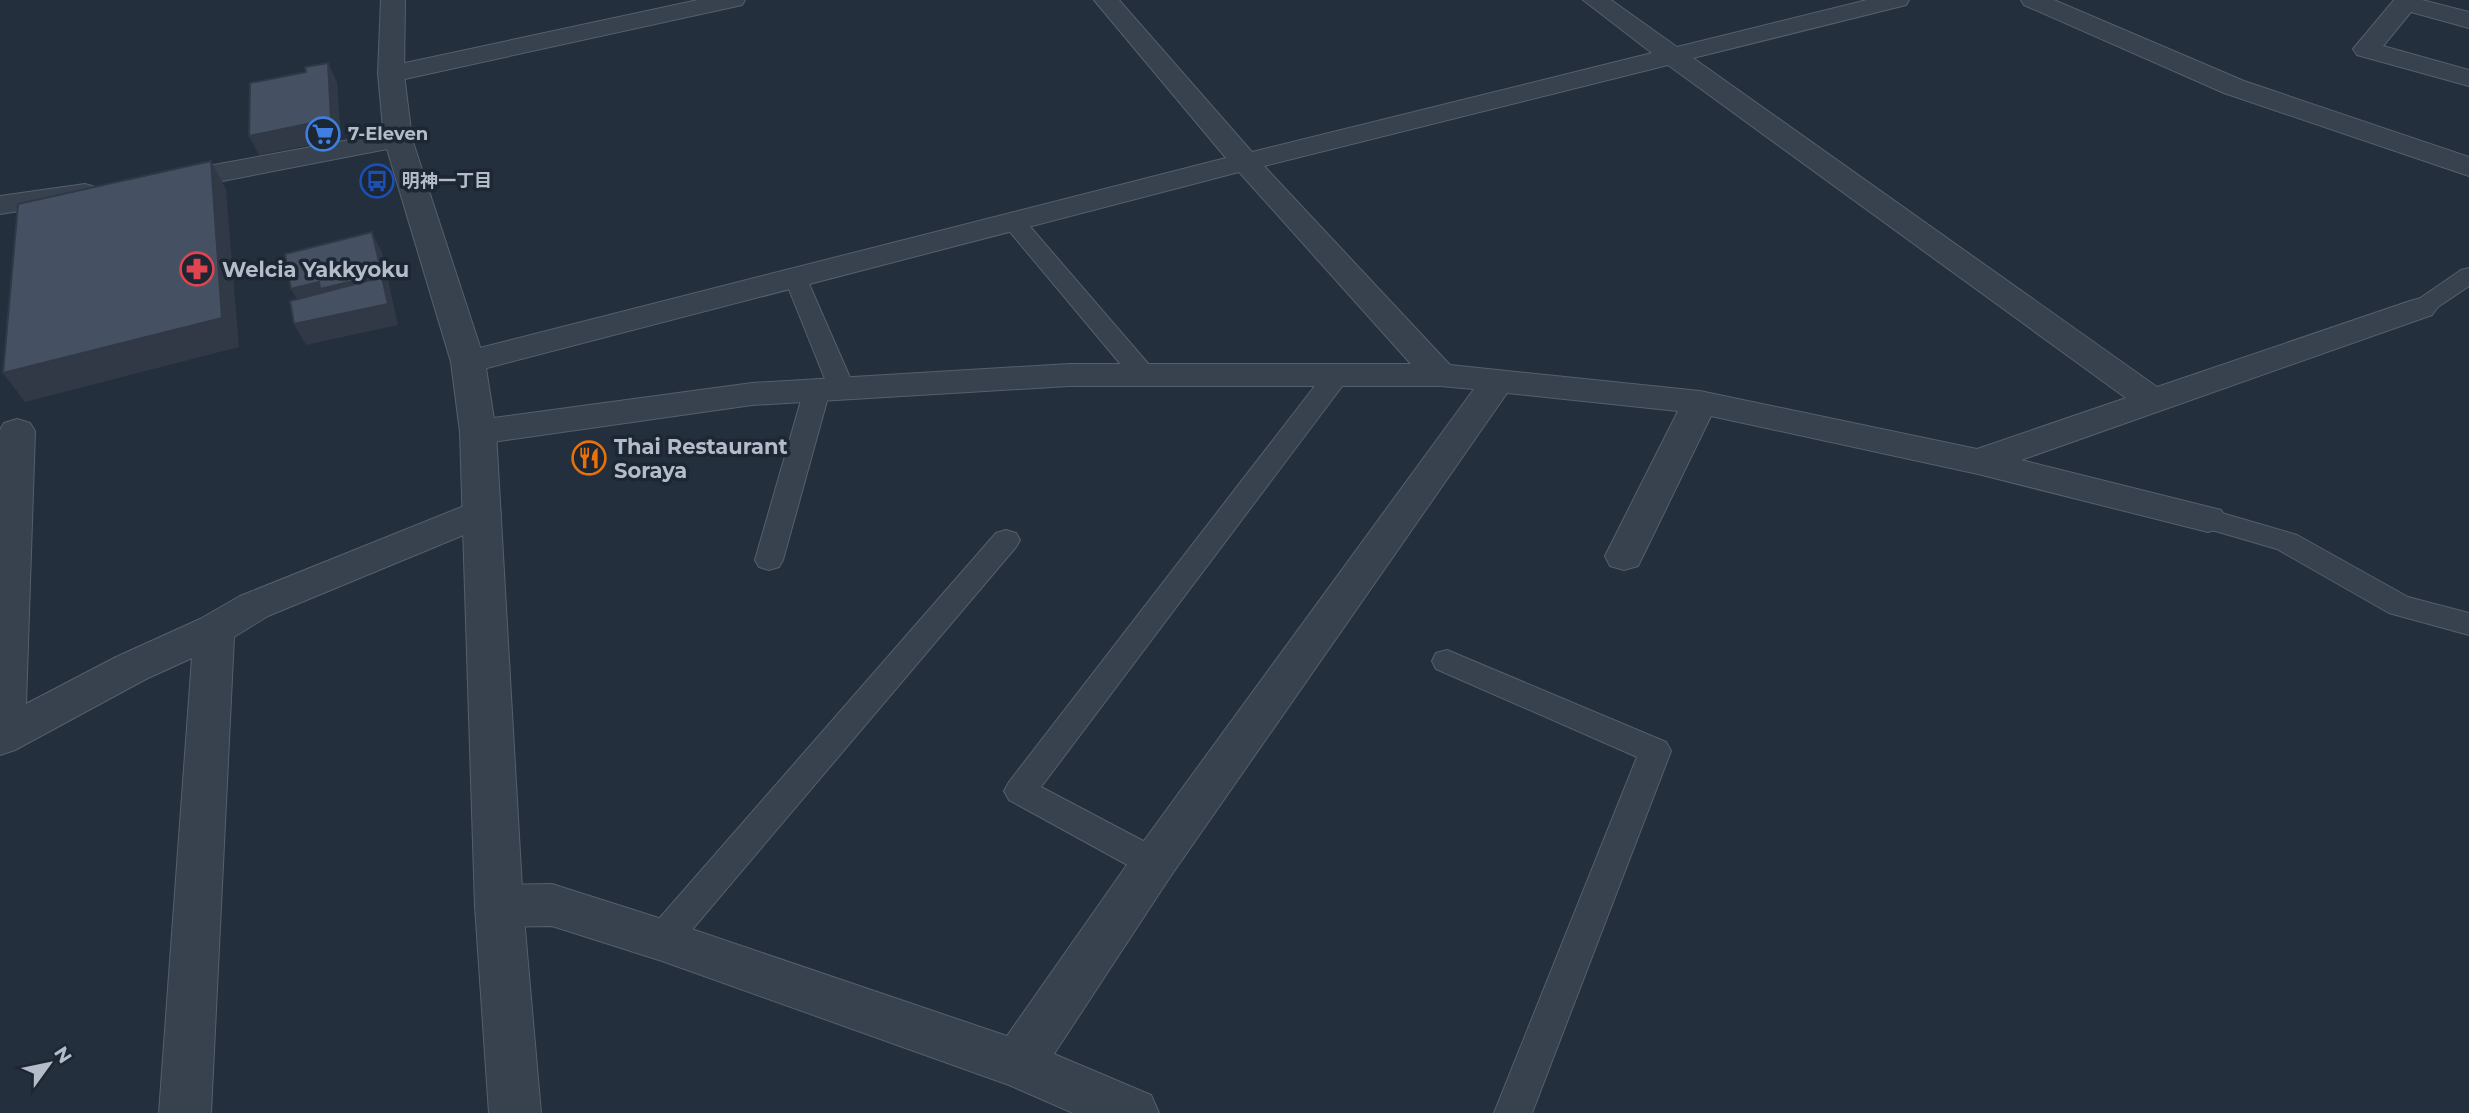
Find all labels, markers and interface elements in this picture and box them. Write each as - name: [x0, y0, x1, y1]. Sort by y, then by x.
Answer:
- supermarket icon: 7-Eleven: [304, 115, 342, 153]
- place label: 7-Eleven: [348, 123, 428, 145]
- bus stop icon: 明神一丁目: [358, 162, 396, 200]
- place label: 明神一丁目: [402, 170, 492, 192]
- pharmacy icon: Welcia Yakkyoku: [178, 250, 216, 288]
- place label: Welcia Yakkyoku: [222, 257, 409, 282]
- place label: Thai Restaurant Soraya: [614, 434, 788, 483]
- restaurant icon: Thai Restaurant Soraya: [570, 439, 608, 477]
- north arrow: [14, 1029, 84, 1099]
- text: N: [49, 1042, 77, 1068]

